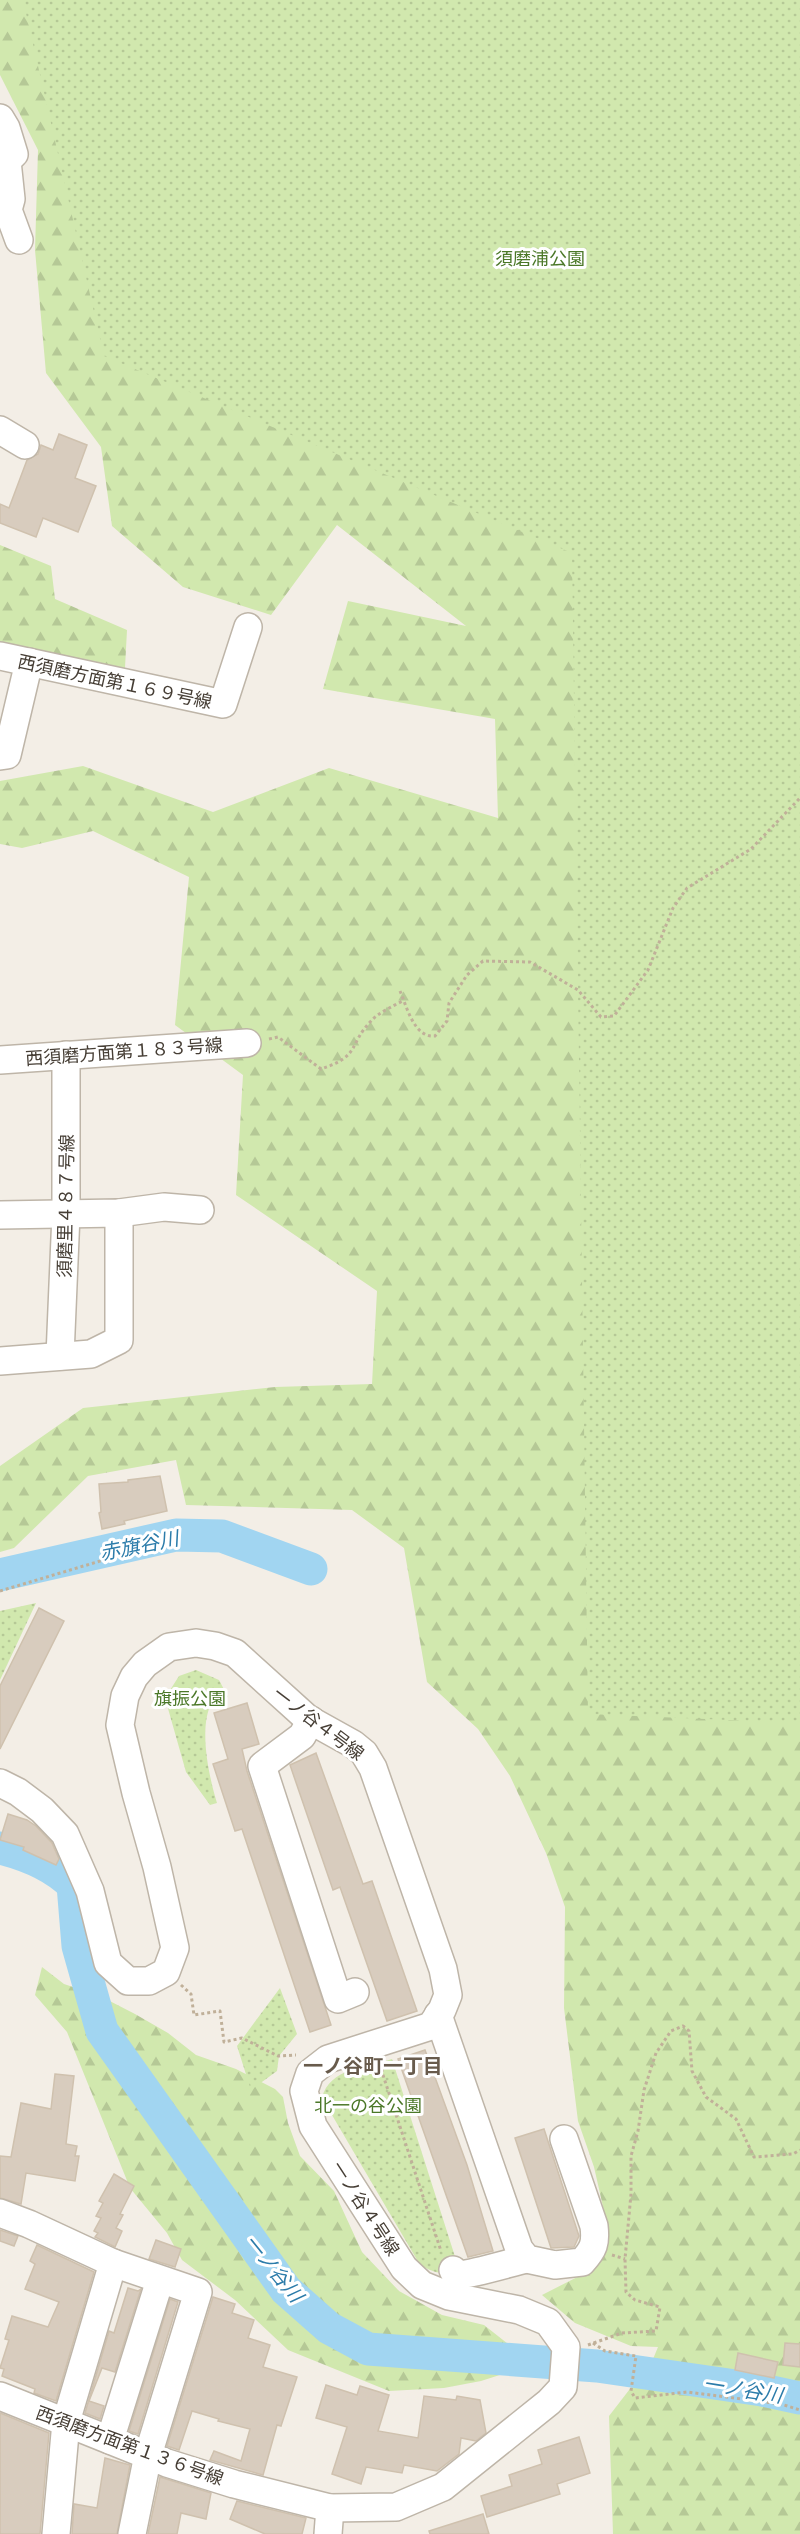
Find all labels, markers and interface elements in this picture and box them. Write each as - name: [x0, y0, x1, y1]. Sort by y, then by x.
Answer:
- park label: 須磨浦公園: [495, 246, 585, 270]
- street label: 西須磨方面第１６９号線: [16, 649, 214, 713]
- street label: 西須磨方面第１８３号線: [24, 1032, 224, 1070]
- street label: 須磨里４８７号線: [52, 1134, 78, 1278]
- water label: 赤旗谷川: [97, 1524, 183, 1566]
- street label: 一ノ谷４号線: [269, 1681, 369, 1765]
- park label: 旗振公園: [154, 1686, 226, 1710]
- district label: 一ノ谷町一丁目: [303, 2052, 443, 2079]
- park label: 北一の谷公園: [314, 2093, 422, 2117]
- street label: 一ノ谷４号線: [327, 2156, 405, 2260]
- water label: 一ノ谷川: [238, 2228, 311, 2309]
- water label: 一ノ谷川: [701, 2369, 787, 2409]
- street label: 西須磨方面第１３６号線: [33, 2400, 227, 2490]

